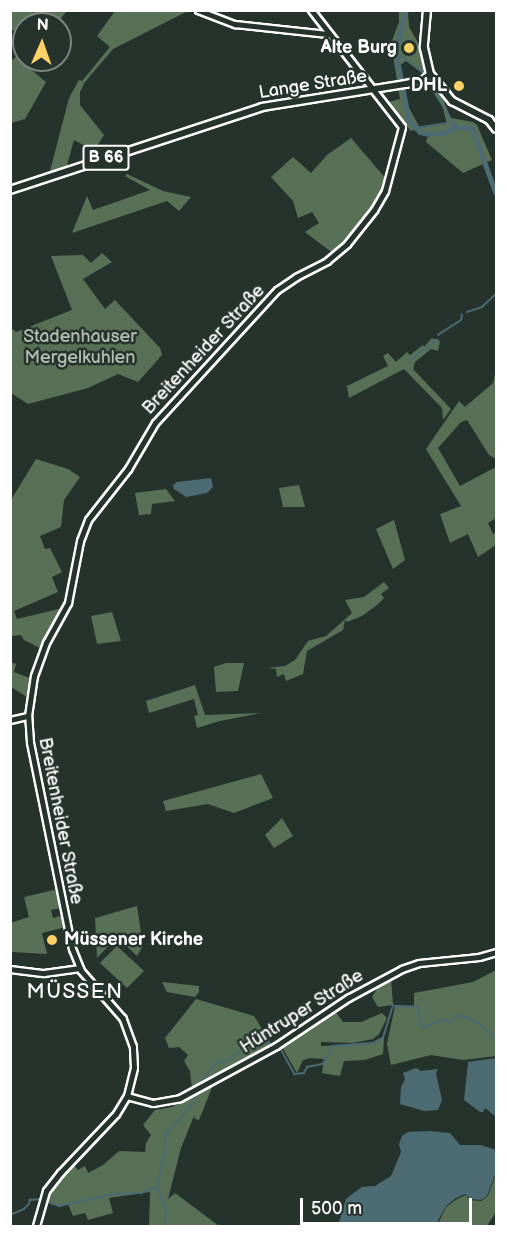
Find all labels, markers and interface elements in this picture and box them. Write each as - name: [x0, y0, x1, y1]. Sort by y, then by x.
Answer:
- north arrow: [12, 12, 72, 72]
- text: N: [36, 16, 49, 35]
- place label: Alte Burg: [321, 37, 397, 59]
- marker: Alte Burg: [402, 41, 416, 55]
- street label: Lange Straße: [257, 66, 369, 104]
- place label: DHL: [411, 75, 447, 97]
- marker: DHL: [452, 79, 466, 93]
- road number: B 66: [82, 145, 130, 171]
- street label: Breitenheider Straße: [138, 281, 270, 419]
- park label: Stadenhauser Mergelkuhlen: [23, 327, 137, 370]
- street label: Breitenheider Straße: [33, 736, 87, 906]
- place label: Müssener Kirche: [64, 929, 203, 951]
- marker: Müssener Kirche: [45, 933, 59, 947]
- street label: Hüntruper Straße: [236, 965, 368, 1059]
- district label: MÜSSEN: [27, 979, 123, 1005]
- scale bar: [303, 1186, 476, 1224]
- text: 500 m: [311, 1198, 362, 1219]

